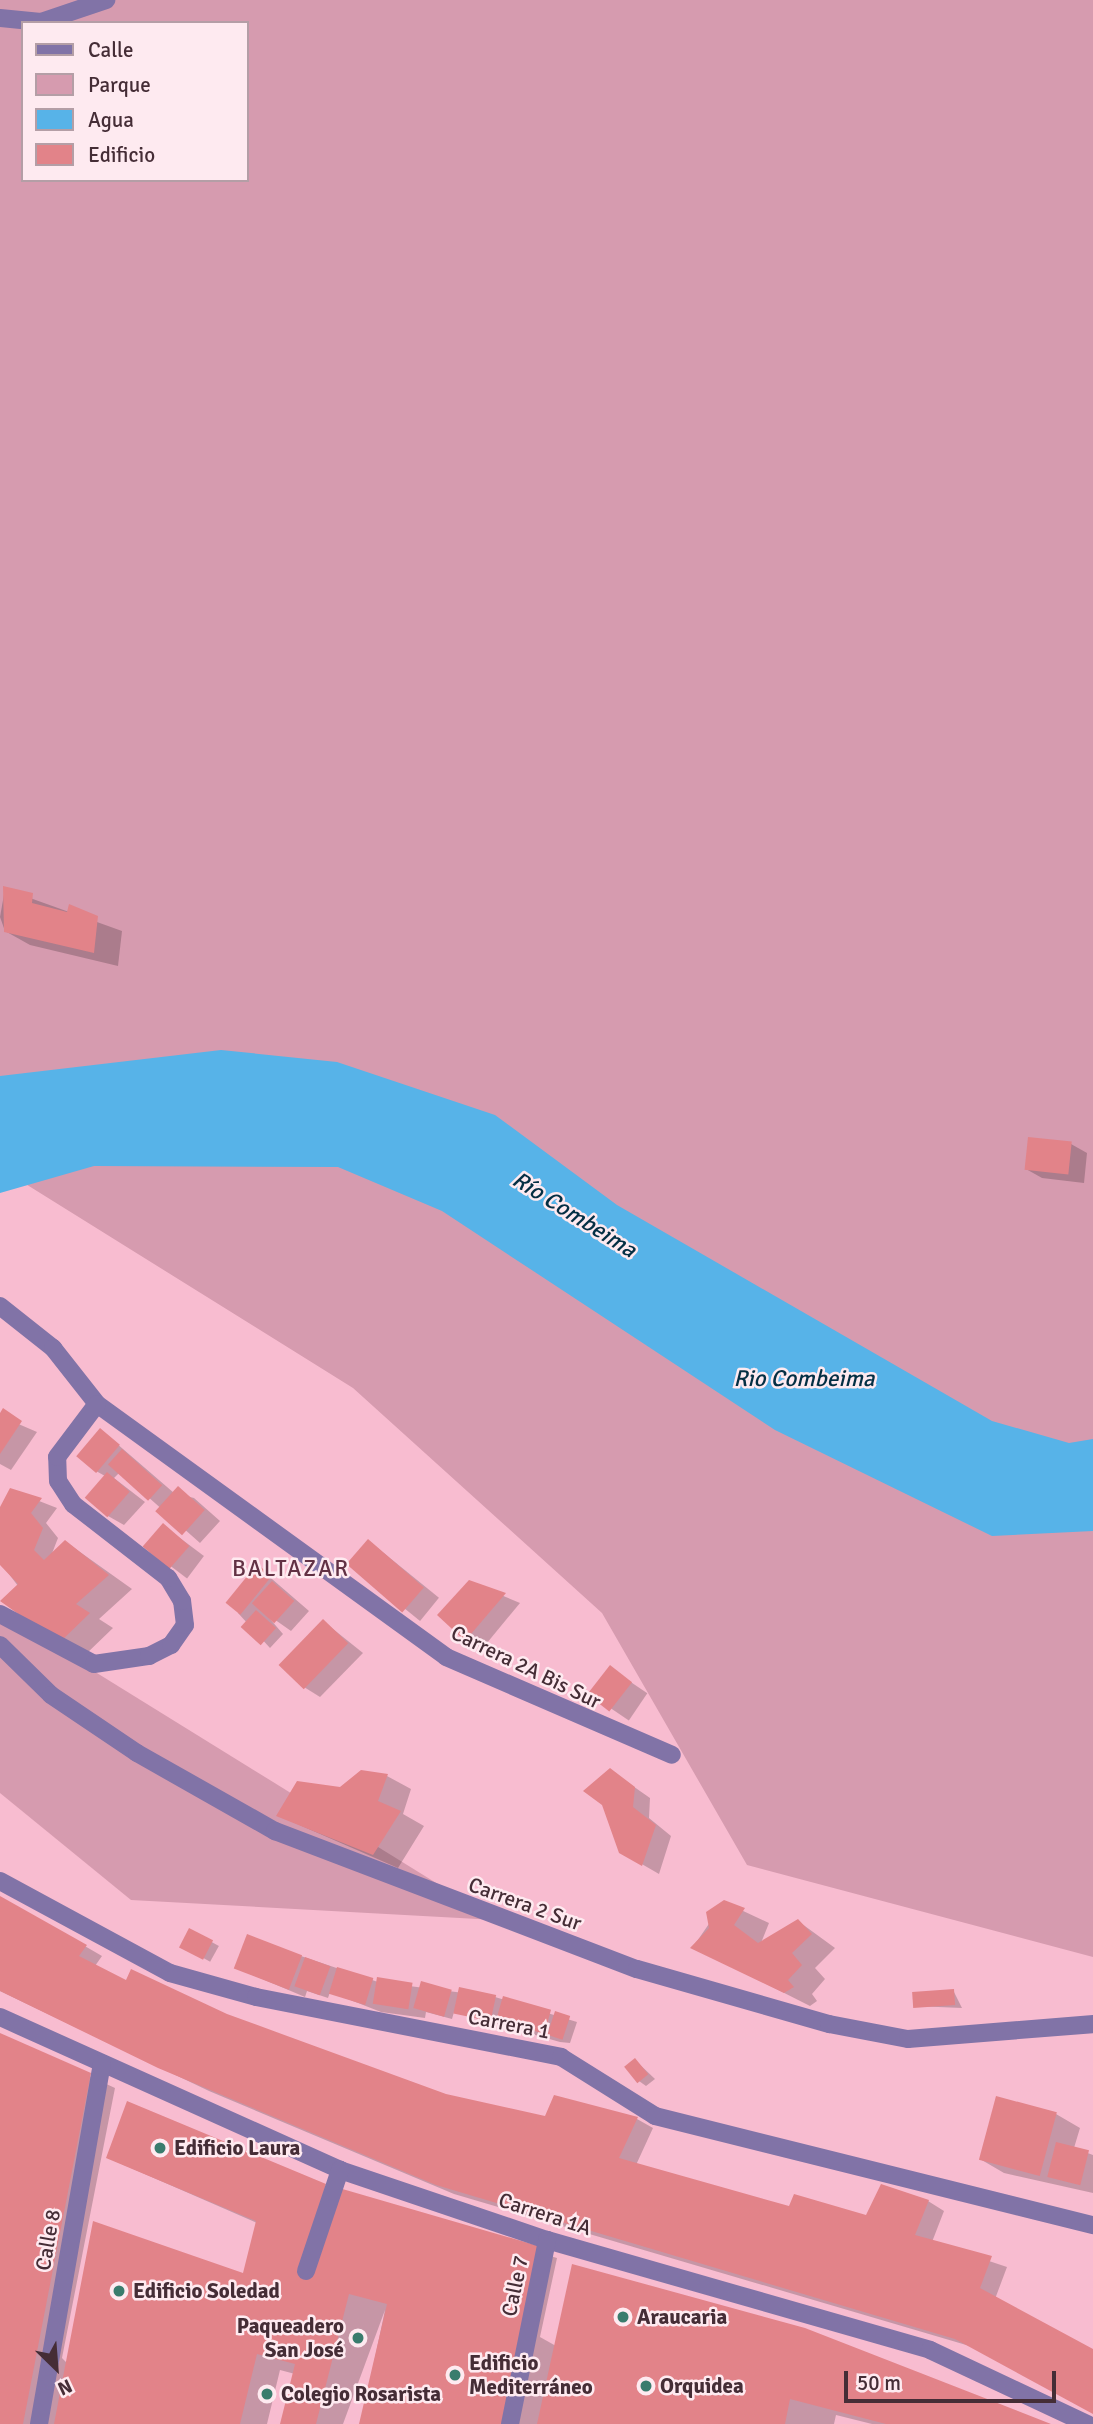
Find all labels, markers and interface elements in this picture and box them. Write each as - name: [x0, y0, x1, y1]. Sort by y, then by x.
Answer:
- legend: [21, 21, 248, 182]
- text: Calle: [88, 37, 134, 63]
- text: Parque: [88, 72, 151, 98]
- text: Agua: [88, 107, 134, 133]
- text: Edificio: [88, 142, 155, 168]
- water label: Río Combeima: [507, 1166, 641, 1264]
- water label: Rio Combeima: [734, 1365, 874, 1393]
- district label: BALTAZAR: [233, 1555, 349, 1583]
- street label: Carrera 2A Bis Sur: [447, 1620, 605, 1714]
- street label: Carrera 2 Sur: [465, 1872, 585, 1936]
- street label: Carrera 1: [466, 2004, 552, 2044]
- place label: Edificio Laura: [174, 2135, 300, 2161]
- marker: Edificio Laura: [152, 2140, 168, 2156]
- street label: Carrera 1A: [496, 2187, 594, 2241]
- street label: Calle 8: [30, 2208, 66, 2272]
- street label: Calle 7: [496, 2253, 534, 2319]
- place label: Edificio Soledad: [133, 2278, 280, 2304]
- marker: Edificio Soledad: [111, 2283, 127, 2299]
- place label: Araucaria: [637, 2304, 727, 2330]
- marker: Araucaria: [615, 2309, 631, 2325]
- place label: Paqueadero San José: [237, 2313, 344, 2363]
- marker: Paqueadero San José: [350, 2330, 366, 2346]
- north arrow: [21, 2333, 91, 2403]
- place label: Edificio Mediterráneo: [469, 2350, 593, 2400]
- scale bar: [848, 2358, 1060, 2402]
- marker: Edificio Mediterráneo: [447, 2367, 463, 2383]
- text: 50 m: [857, 2370, 901, 2396]
- text: N: [54, 2373, 76, 2401]
- place label: Orquidea: [660, 2373, 744, 2399]
- marker: Orquidea: [638, 2378, 654, 2394]
- place label: Colegio Rosarista: [281, 2381, 441, 2407]
- marker: Colegio Rosarista: [259, 2386, 275, 2402]

